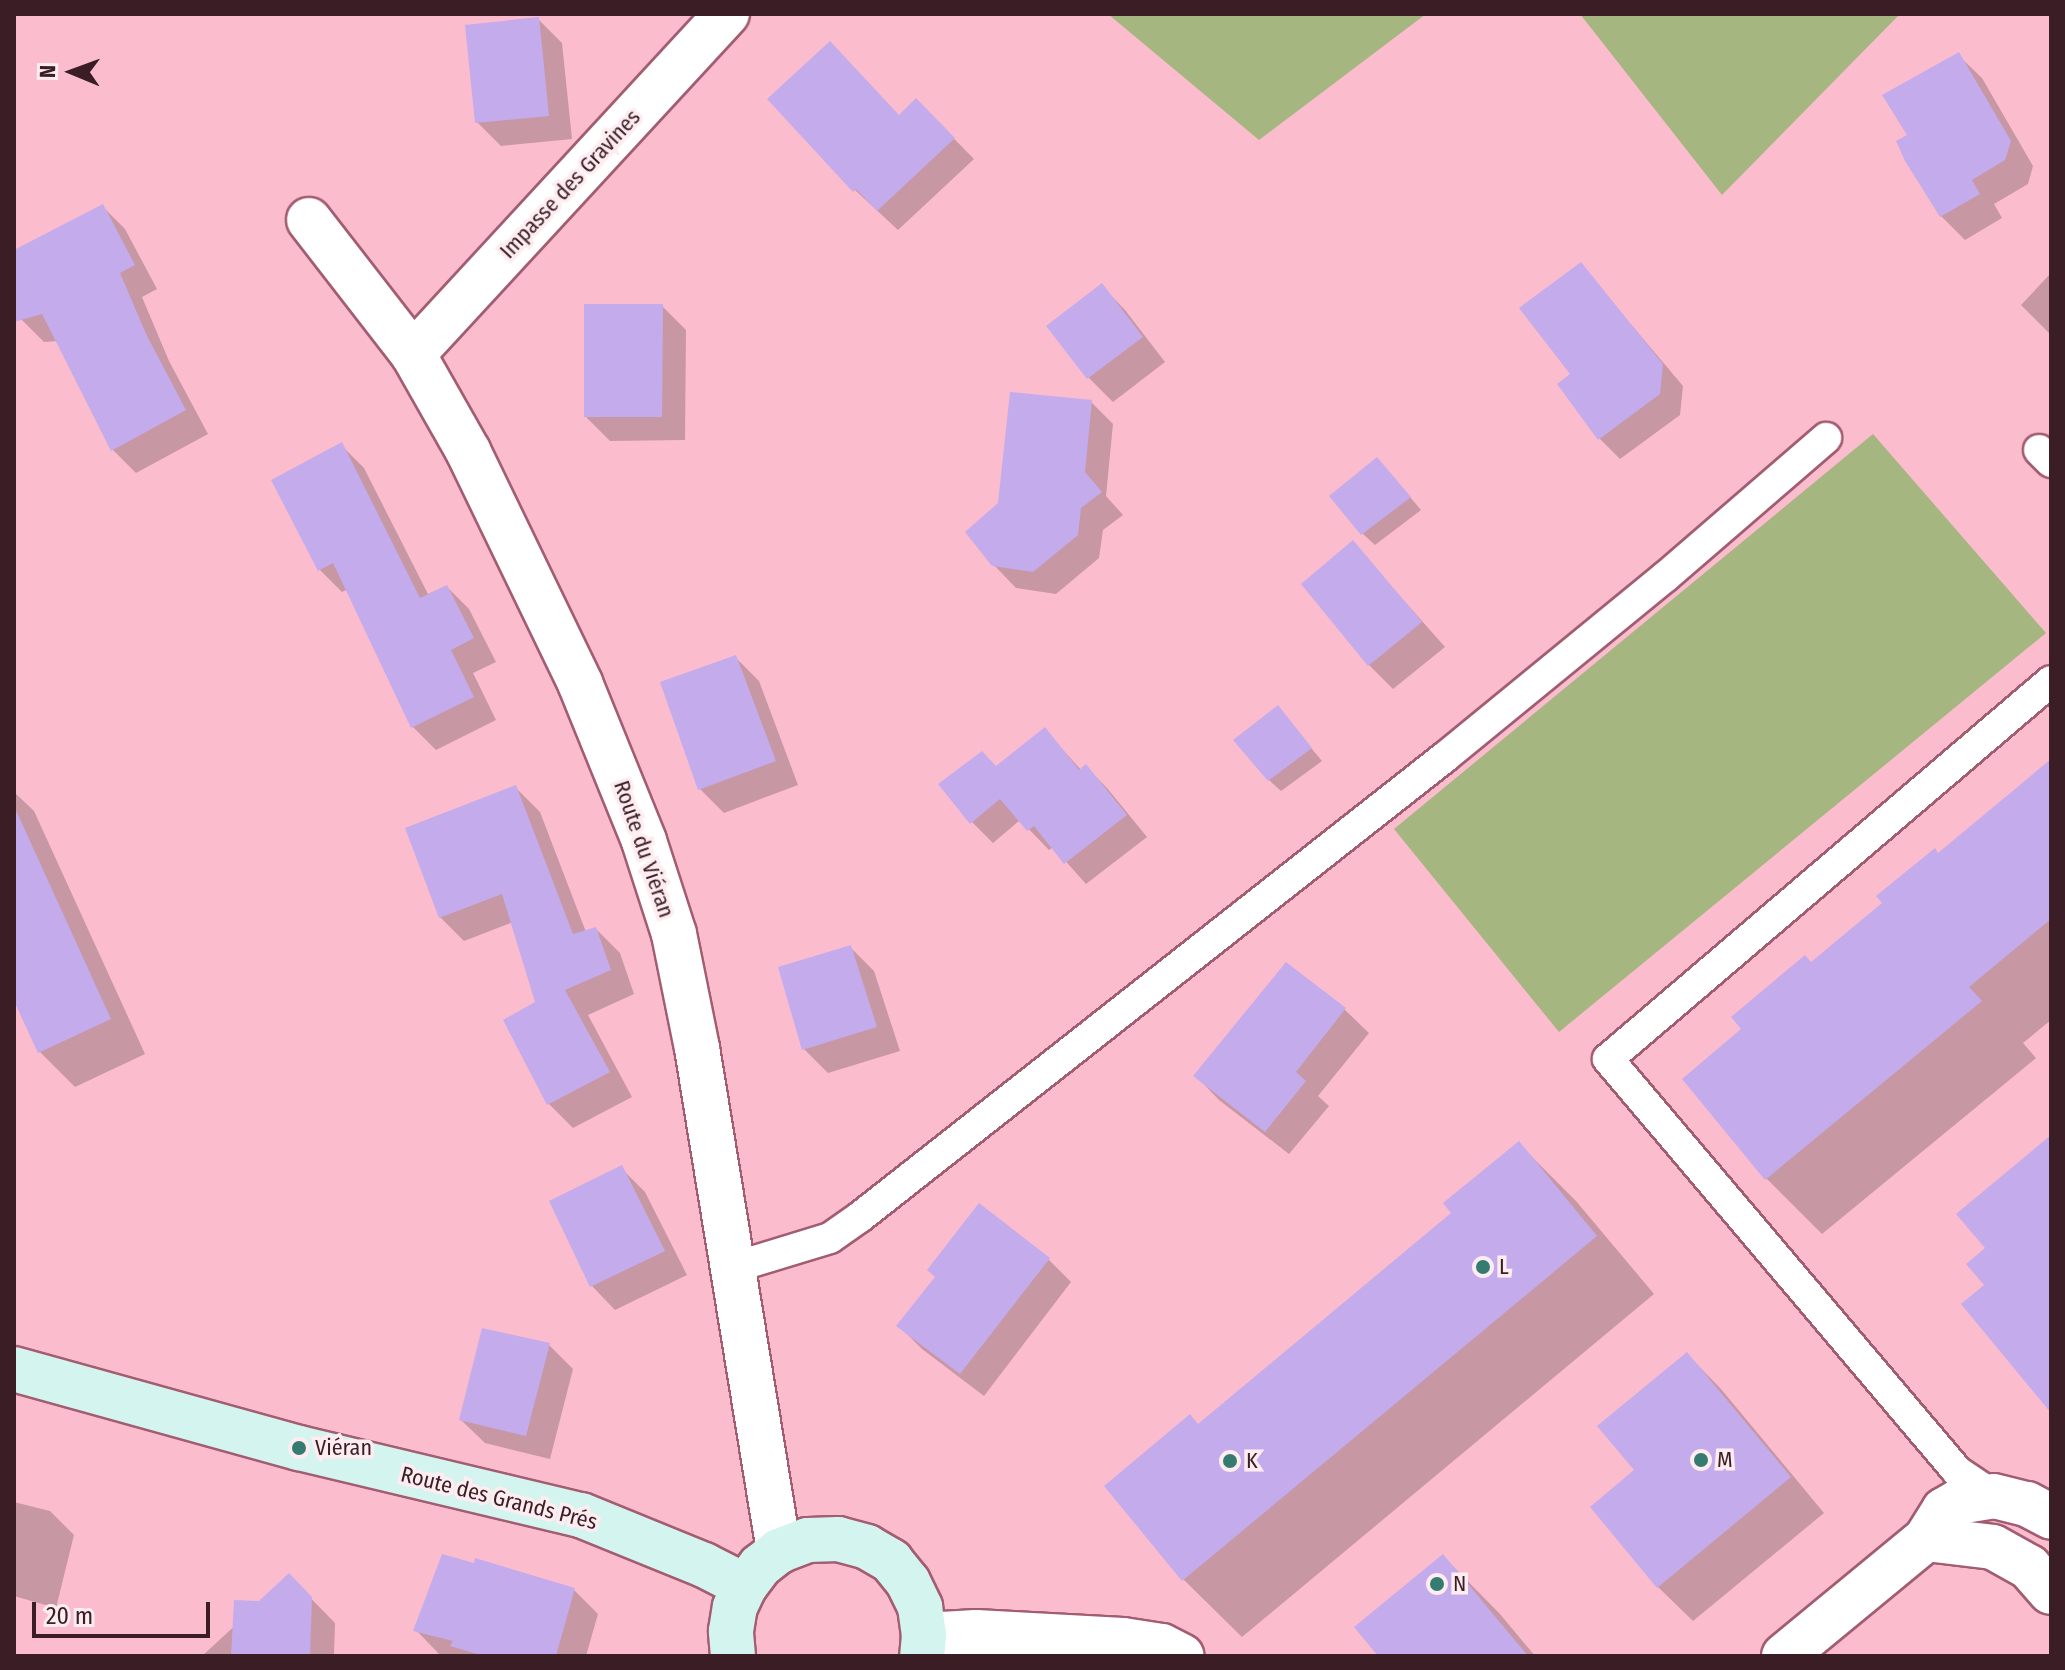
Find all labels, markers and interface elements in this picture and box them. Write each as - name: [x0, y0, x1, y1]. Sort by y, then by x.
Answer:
- north arrow: [32, 32, 112, 112]
- text: N: [34, 65, 61, 78]
- street label: Impasse des Gravines: [494, 104, 646, 264]
- street label: Route du Viéran: [608, 777, 680, 921]
- place label: L: [1499, 1254, 1509, 1280]
- marker: L: [1474, 1258, 1492, 1276]
- place label: Viéran: [315, 1435, 372, 1461]
- marker: Viéran: [290, 1439, 308, 1457]
- place label: M: [1717, 1447, 1733, 1473]
- place label: K: [1246, 1448, 1258, 1474]
- marker: M: [1692, 1451, 1710, 1469]
- marker: K: [1221, 1452, 1239, 1470]
- street label: Route des Grands Prés: [398, 1461, 600, 1535]
- place label: N: [1453, 1571, 1466, 1597]
- marker: N: [1428, 1575, 1446, 1593]
- scale bar: [36, 1586, 214, 1636]
- text: 20 m: [46, 1602, 93, 1630]

